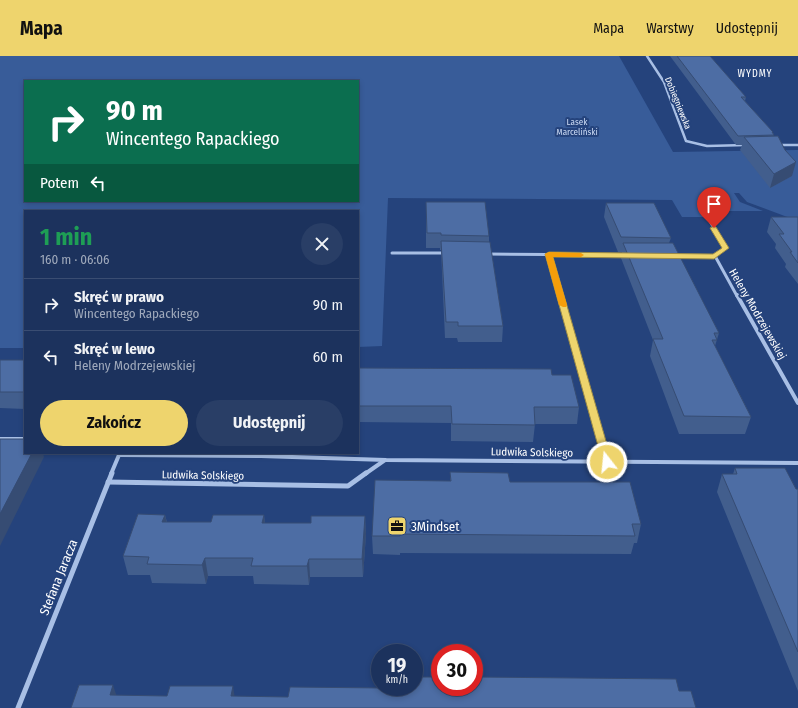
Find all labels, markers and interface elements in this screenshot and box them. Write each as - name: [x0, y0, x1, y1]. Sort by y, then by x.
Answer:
- text: Mapa: [20, 17, 63, 40]
- text: Mapa: [593, 20, 624, 37]
- text: Warstwy: [646, 20, 694, 37]
- text: Udostępnij: [716, 20, 778, 37]
- district label: WYDMY: [737, 68, 773, 80]
- street label: Dobiegniewska: [663, 75, 693, 131]
- text: 90 m: [106, 94, 163, 127]
- icon: right: [40, 96, 92, 148]
- park label: Lasek Marceliński: [556, 117, 598, 137]
- text: Wincentego Rapackiego: [106, 128, 279, 150]
- icon: left: [87, 172, 109, 194]
- text: Potem: [40, 174, 79, 192]
- pin: [697, 187, 731, 228]
- icon: arrive: [703, 193, 725, 215]
- text: 1 min: [40, 223, 92, 251]
- button: close: [301, 223, 343, 265]
- text: 160 m · 06:06: [40, 252, 109, 267]
- street label: Heleny Modrzejewskiej: [726, 267, 789, 362]
- text: Skręć w prawo: [74, 288, 164, 306]
- icon: right: [40, 294, 62, 316]
- text: 90 m: [313, 296, 343, 314]
- text: Wincentego Rapackiego: [74, 306, 199, 321]
- text: Skręć w lewo: [74, 340, 155, 358]
- icon: left: [40, 346, 62, 368]
- text: 60 m: [313, 348, 343, 366]
- text: Heleny Modrzejewskiej: [74, 358, 195, 373]
- button: Zakończ: [40, 400, 188, 446]
- button: Udostępnij: [196, 400, 343, 446]
- position arrow: [586, 441, 628, 483]
- street label: Ludwika Solskiego: [491, 445, 573, 460]
- street label: Ludwika Solskiego: [162, 468, 244, 483]
- office icon: 3Mindset: [386, 515, 408, 537]
- place label: 3Mindset: [411, 519, 460, 534]
- street label: Stefana Jaracza: [36, 537, 81, 617]
- speed limit sign: 30: [431, 644, 483, 696]
- text: 19: [388, 653, 406, 677]
- text: km/h: [386, 674, 408, 686]

